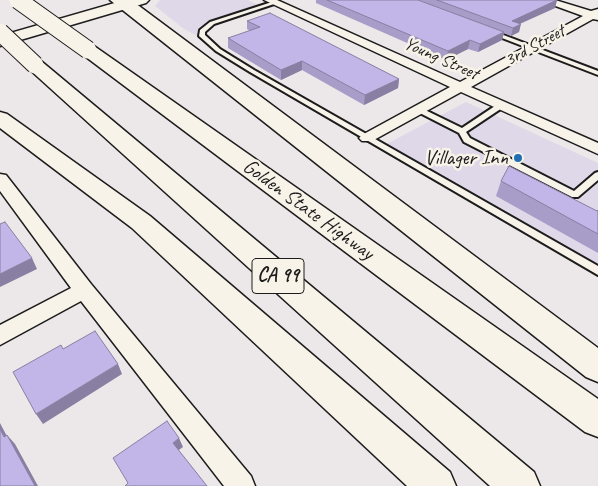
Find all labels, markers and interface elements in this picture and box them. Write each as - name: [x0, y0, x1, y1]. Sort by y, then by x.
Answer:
- street label: 3rd Street: [501, 21, 569, 71]
- street label: Young Street: [400, 33, 482, 85]
- place label: Villager Inn: [424, 145, 508, 171]
- marker: Villager Inn: [512, 152, 524, 164]
- street label: Golden State Highway: [238, 154, 378, 266]
- road number: CA 99: [252, 258, 304, 294]

